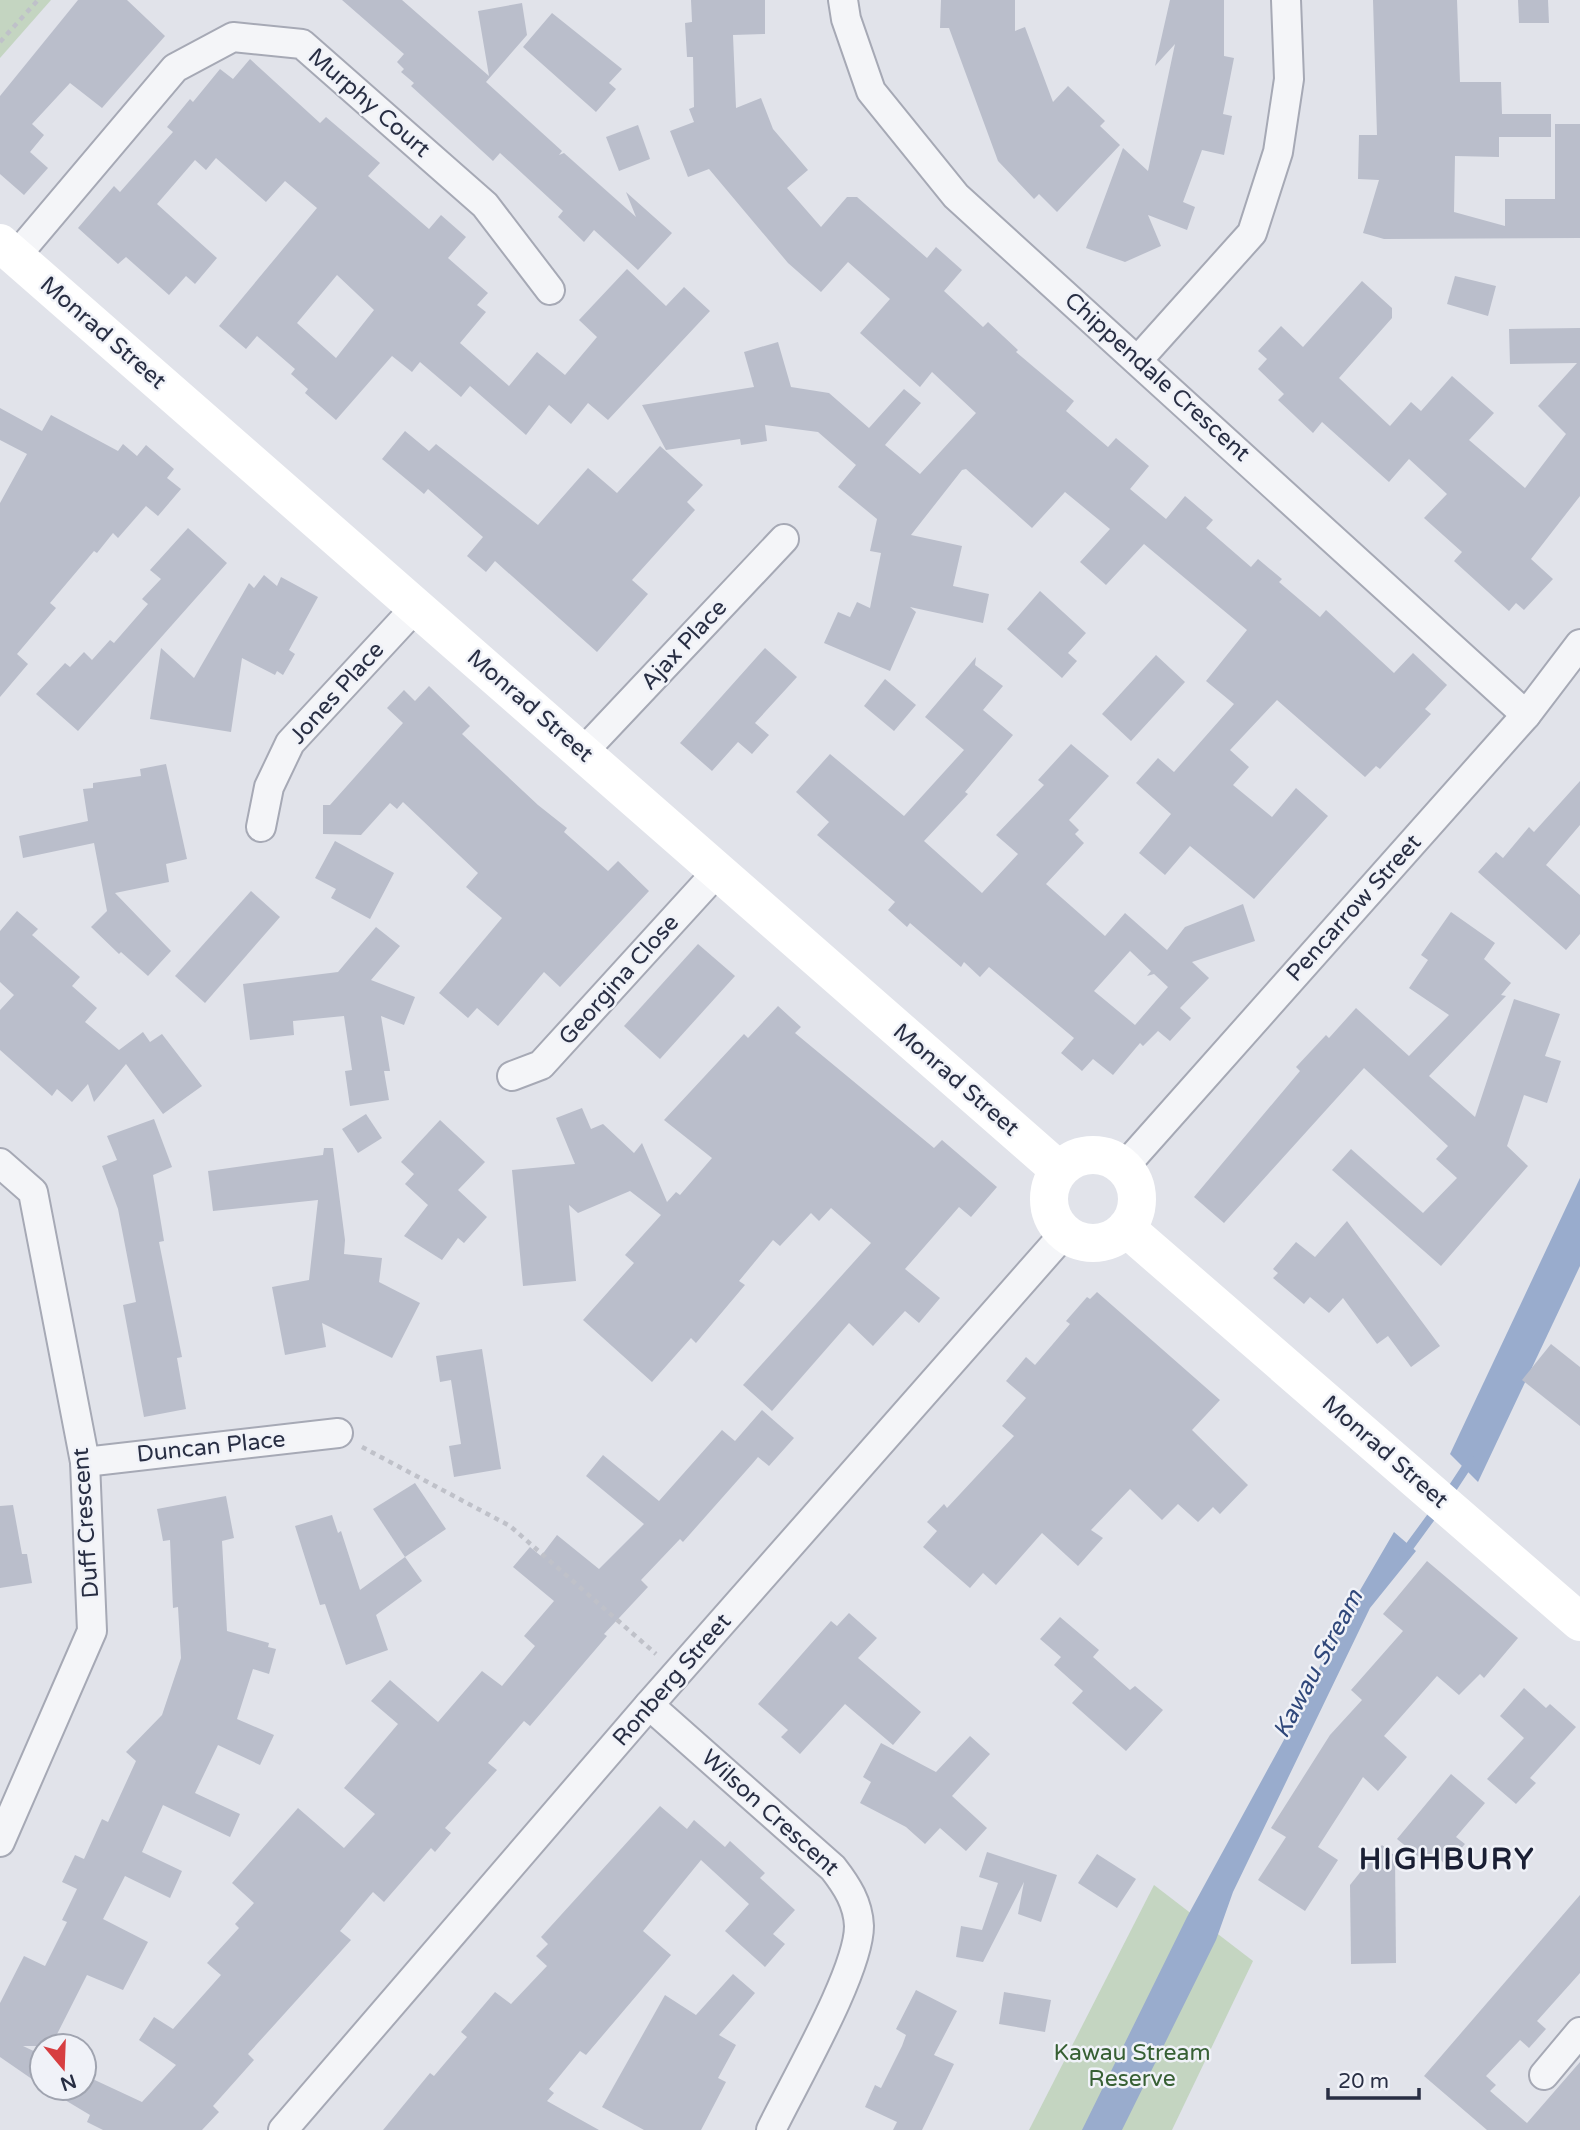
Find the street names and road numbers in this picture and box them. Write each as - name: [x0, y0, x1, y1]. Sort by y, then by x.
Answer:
- street label: Murphy Court: [302, 42, 436, 164]
- street label: Monrad Street: [34, 271, 172, 395]
- street label: Chippendale Crescent: [1058, 286, 1256, 468]
- street label: Ajax Place: [635, 594, 733, 696]
- street label: Jones Place: [284, 636, 390, 750]
- street label: Monrad Street: [461, 644, 599, 768]
- street label: Pencarrow Street: [1281, 828, 1428, 987]
- street label: Georgina Close: [553, 909, 685, 1051]
- street label: Monrad Street: [887, 1018, 1025, 1142]
- street label: Monrad Street: [1316, 1390, 1454, 1514]
- street label: Duncan Place: [135, 1425, 287, 1469]
- street label: Duff Crescent: [67, 1447, 105, 1599]
- street label: Ronberg Street: [607, 1608, 737, 1752]
- street label: Wilson Crescent: [695, 1744, 845, 1882]

